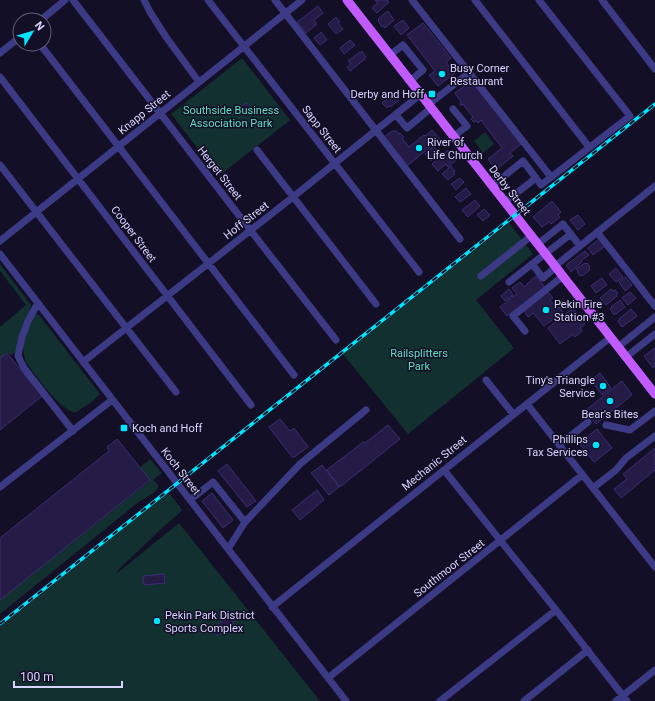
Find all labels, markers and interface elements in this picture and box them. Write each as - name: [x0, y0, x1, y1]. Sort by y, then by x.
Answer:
- north arrow: [12, 12, 52, 52]
- text: N: [32, 19, 47, 33]
- place label: Busy Corner Restaurant: [450, 62, 510, 88]
- marker: Busy Corner Restaurant: [437, 69, 447, 79]
- street label: Knapp Street: [116, 87, 173, 137]
- place label: Derby and Hoff: [350, 88, 424, 101]
- marker: Derby and Hoff: [427, 89, 437, 99]
- street label: Sapp Street: [299, 103, 344, 156]
- park label: Southside Business Association Park: [183, 104, 279, 130]
- place label: River of Life Church: [427, 136, 483, 162]
- marker: River of Life Church: [414, 143, 424, 153]
- street label: Herget Street: [195, 144, 245, 203]
- street label: Derby Street: [486, 163, 533, 218]
- street label: Hoff Street: [221, 199, 272, 242]
- street label: Cooper Street: [108, 204, 159, 265]
- place label: Pekin Fire Station #3: [554, 298, 604, 324]
- marker: Pekin Fire Station #3: [541, 305, 551, 315]
- park label: Railsplitters Park: [390, 347, 448, 373]
- place label: Tiny's Triangle Service: [525, 374, 595, 400]
- marker: Tiny's Triangle Service: [598, 381, 608, 391]
- marker: Bear's Bites: [605, 396, 615, 406]
- place label: Bear's Bites: [581, 408, 639, 421]
- place label: Koch and Hoff: [132, 422, 203, 435]
- marker: Koch and Hoff: [119, 423, 129, 433]
- street label: Mechanic Street: [399, 433, 470, 493]
- place label: Phillips Tax Services: [526, 433, 588, 459]
- marker: Phillips Tax Services: [591, 440, 601, 450]
- street label: Koch Street: [158, 445, 203, 498]
- street label: Southmoor Street: [411, 536, 488, 600]
- place label: Pekin Park District Sports Complex: [165, 609, 255, 635]
- marker: Pekin Park District Sports Complex: [152, 616, 162, 626]
- scale bar: [14, 663, 122, 689]
- text: 100 m: [20, 670, 54, 684]

